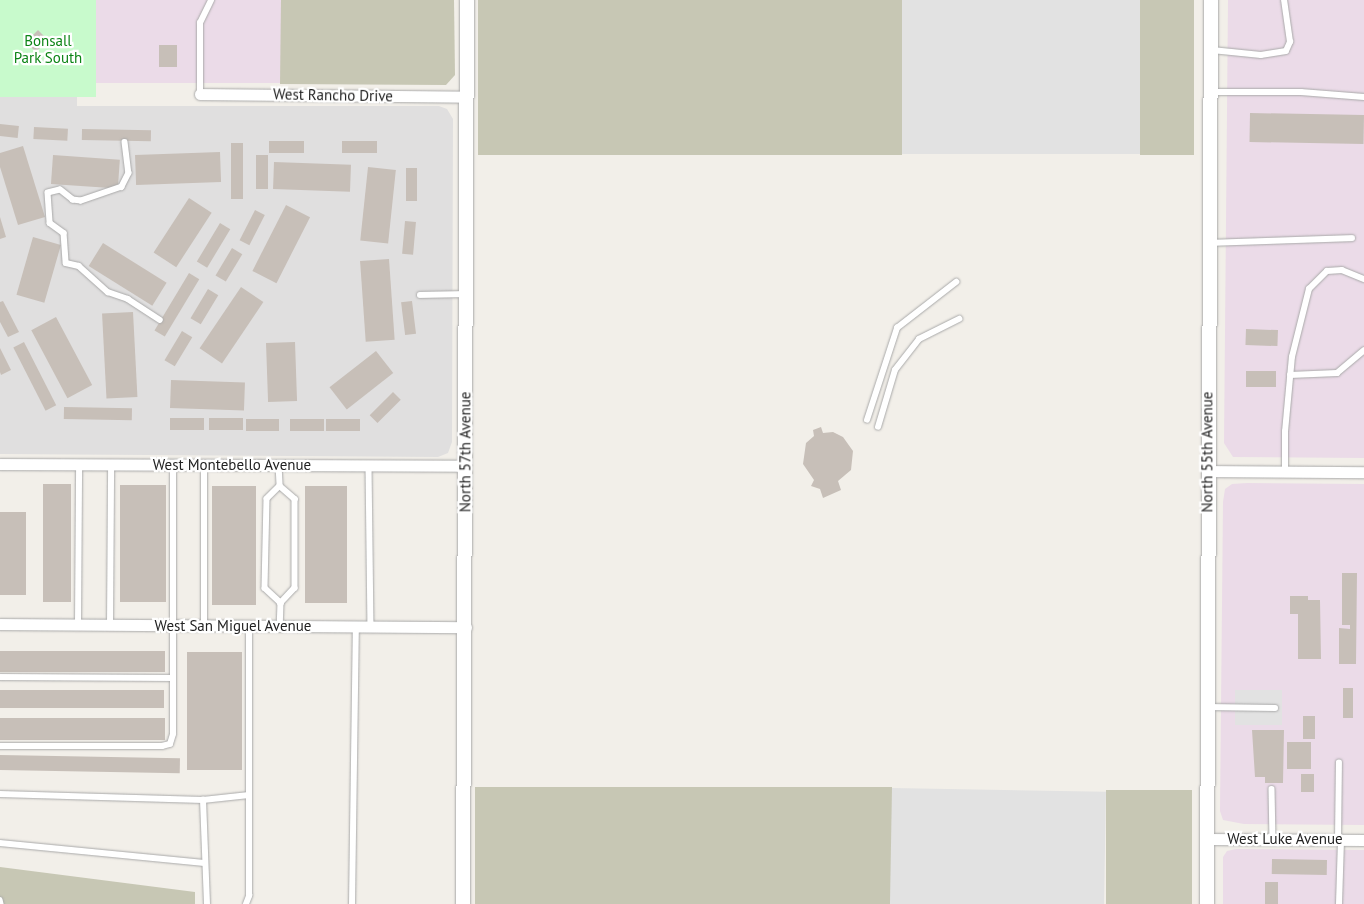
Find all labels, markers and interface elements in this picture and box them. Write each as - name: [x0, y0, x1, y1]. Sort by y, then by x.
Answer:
- park label: Bonsall Park South: [14, 31, 82, 66]
- street label: West Rancho Drive: [273, 85, 393, 105]
- street label: North 57th Avenue: [456, 391, 474, 513]
- street label: North 55th Avenue: [1198, 391, 1216, 513]
- street label: West Montebello Avenue: [153, 456, 311, 474]
- street label: West San Miguel Avenue: [154, 617, 312, 635]
- street label: West Luke Avenue: [1227, 830, 1343, 848]

